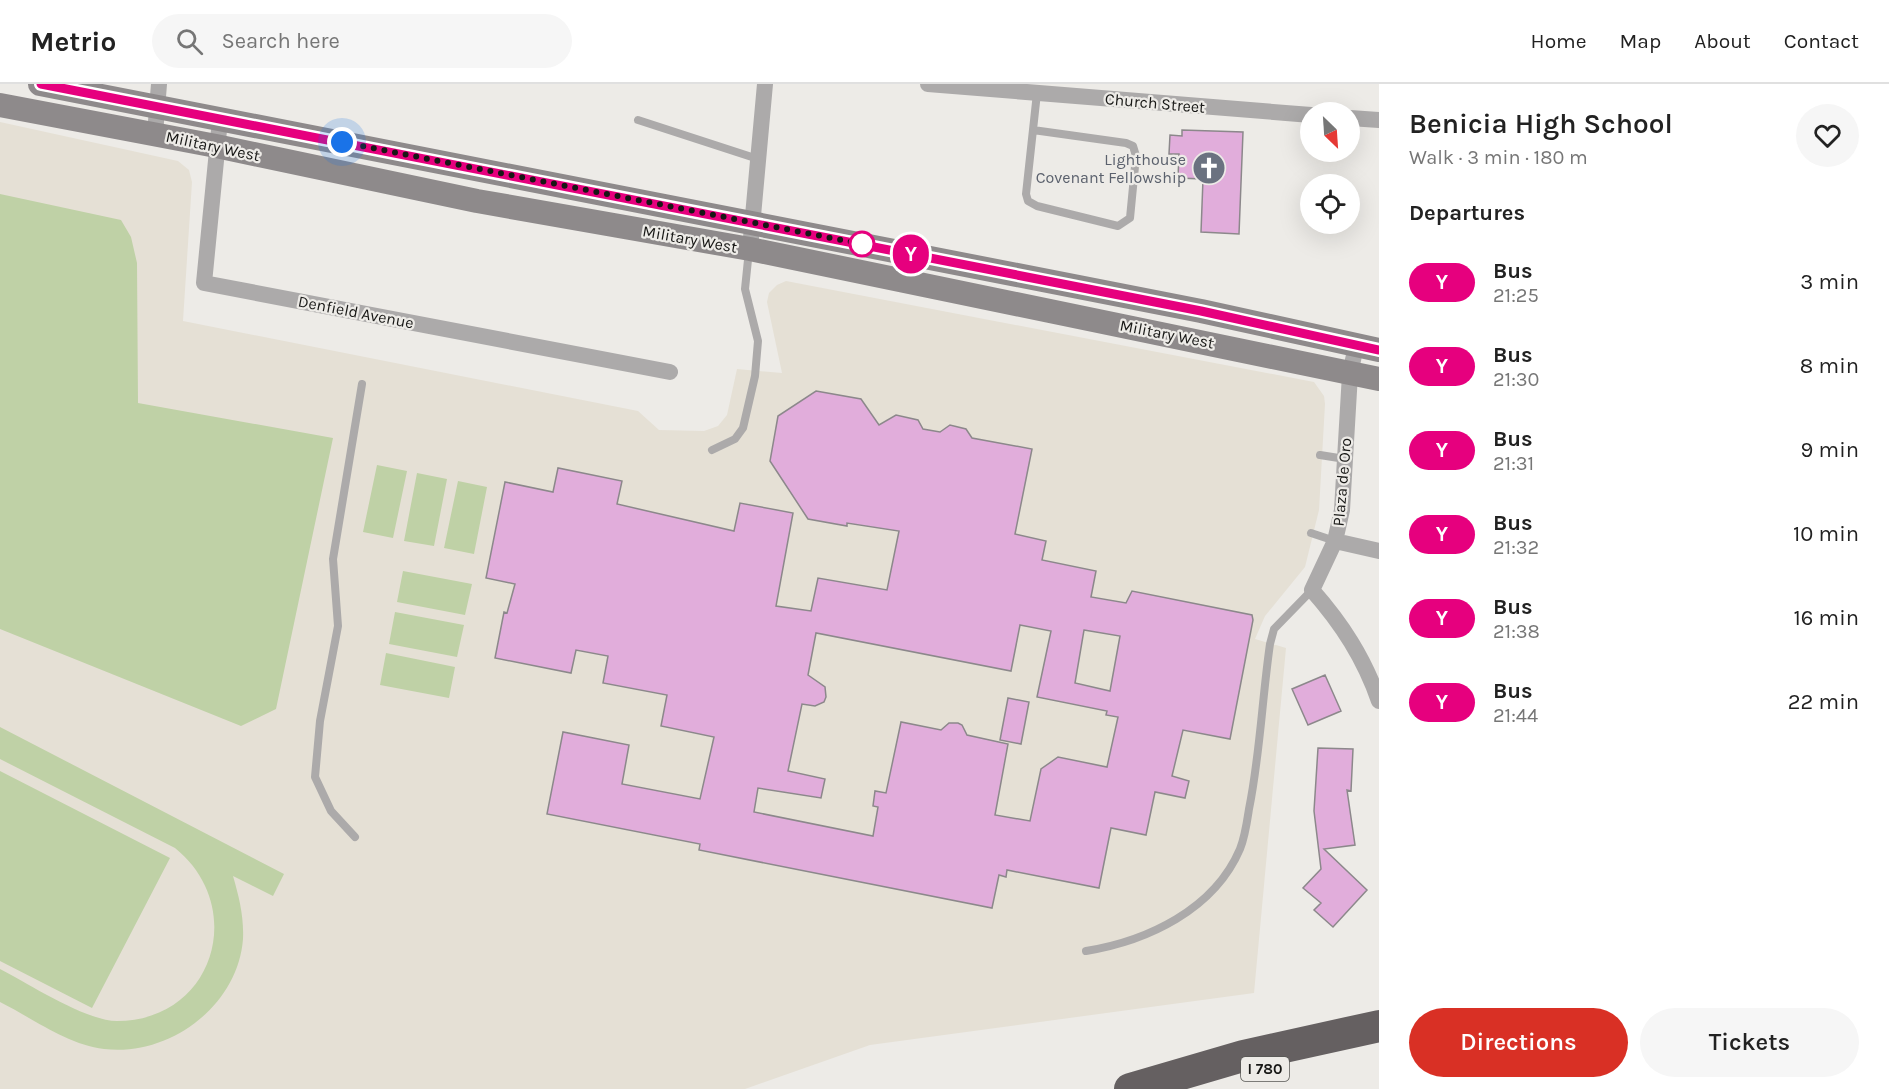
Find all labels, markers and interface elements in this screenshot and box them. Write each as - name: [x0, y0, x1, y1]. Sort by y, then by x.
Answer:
- search box: [152, 14, 572, 68]
- text: Metrio: [30, 25, 116, 58]
- icon: search: [173, 25, 206, 58]
- text: Search here: [221, 28, 340, 54]
- text: Home: [1531, 29, 1587, 53]
- text: Map: [1620, 29, 1661, 53]
- text: About: [1694, 29, 1751, 53]
- text: Contact: [1784, 29, 1859, 53]
- street label: Church Street: [1104, 89, 1206, 117]
- north arrow: [1300, 102, 1360, 162]
- map controls: [1300, 102, 1360, 234]
- button: heart: [1796, 104, 1859, 167]
- text: Benicia High School: [1409, 107, 1673, 140]
- street label: Military West: [164, 127, 262, 165]
- your location: [327, 127, 357, 157]
- text: Walk · 3 min · 180 m: [1409, 146, 1588, 169]
- place label: Lighthouse Covenant Fellowship: [1036, 150, 1186, 187]
- church icon: Lighthouse Covenant Fellowship: [1191, 150, 1227, 186]
- button: locate: [1300, 174, 1360, 234]
- text: Departures: [1409, 200, 1525, 226]
- street label: Military West: [641, 221, 739, 257]
- unlabelled marker: [849, 231, 875, 257]
- line badge: Y: [892, 234, 930, 274]
- text: Y: [905, 242, 917, 266]
- text: Bus: [1493, 258, 1533, 284]
- text: 3 min: [1800, 269, 1859, 295]
- text: Y: [1436, 270, 1448, 294]
- text: 21:25: [1493, 284, 1539, 307]
- street label: Denfield Avenue: [297, 291, 415, 333]
- street label: Military West: [1118, 316, 1216, 352]
- text: Bus: [1493, 342, 1533, 368]
- text: 8 min: [1800, 353, 1859, 379]
- text: Y: [1436, 354, 1448, 378]
- text: 21:30: [1493, 368, 1540, 391]
- text: Bus: [1493, 426, 1533, 452]
- street label: Plaza de Oro: [1329, 437, 1355, 527]
- text: 9 min: [1801, 437, 1859, 463]
- text: Y: [1436, 438, 1448, 462]
- text: 21:31: [1493, 452, 1534, 475]
- text: Bus: [1493, 510, 1533, 536]
- text: 10 min: [1793, 521, 1859, 547]
- text: Y: [1436, 522, 1448, 546]
- text: 21:32: [1493, 536, 1539, 559]
- text: Bus: [1493, 594, 1533, 620]
- text: 16 min: [1793, 605, 1859, 631]
- text: Y: [1436, 606, 1448, 630]
- text: 21:38: [1493, 620, 1540, 643]
- text: Bus: [1493, 678, 1533, 704]
- text: 22 min: [1788, 689, 1859, 715]
- text: Y: [1436, 690, 1448, 714]
- text: 21:44: [1493, 704, 1538, 727]
- button: Directions: [1409, 1008, 1628, 1077]
- button: Tickets: [1640, 1008, 1859, 1077]
- road number: I 780: [1241, 1057, 1289, 1081]

